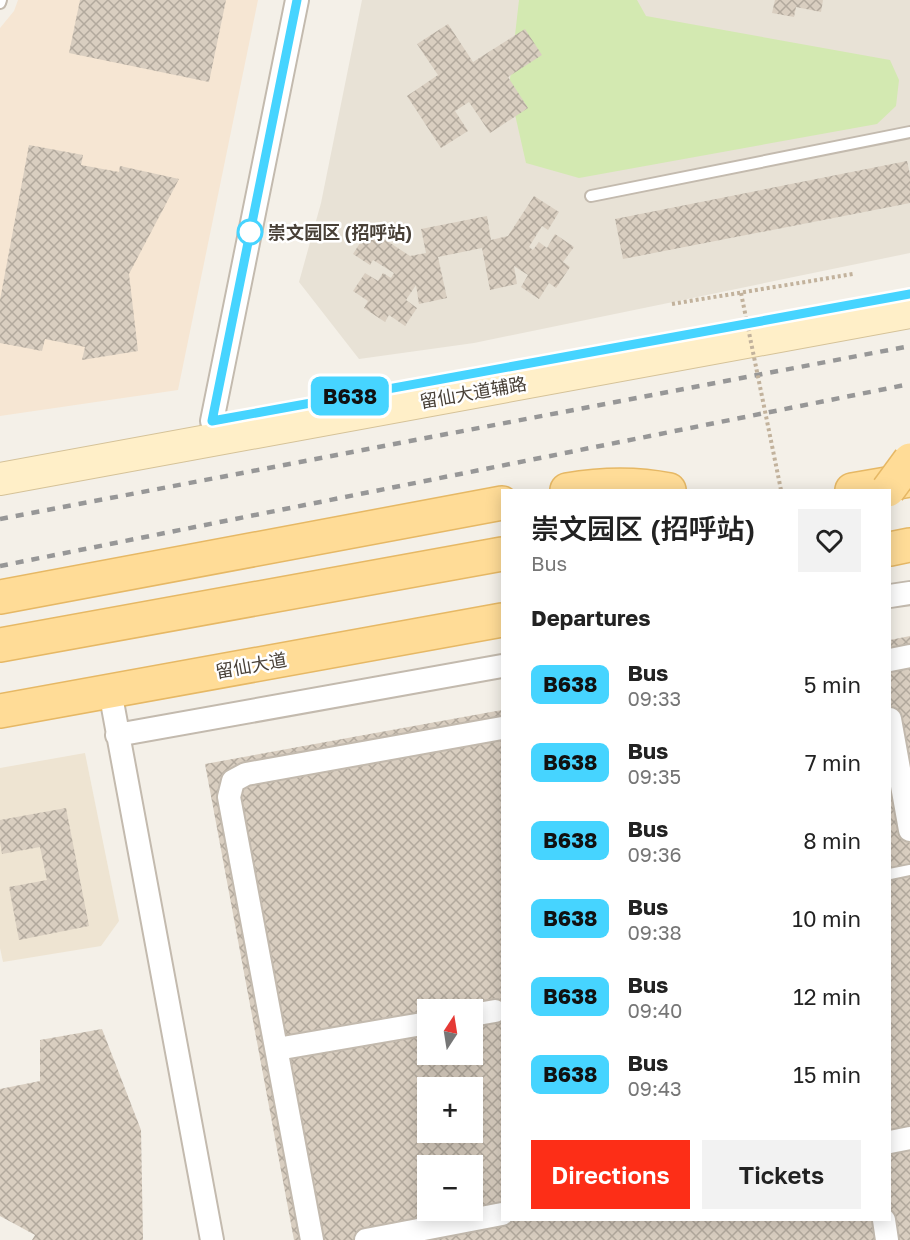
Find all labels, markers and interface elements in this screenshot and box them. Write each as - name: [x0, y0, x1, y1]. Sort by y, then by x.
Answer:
- marker: 崇文园区 (招呼站): [237, 219, 263, 245]
- place label: 崇文园区 (招呼站): [268, 221, 412, 243]
- street label: 留仙大道辅路: [418, 372, 528, 412]
- line badge: B638: [308, 376, 392, 416]
- text: B638: [323, 383, 377, 409]
- button: heart: [798, 509, 861, 572]
- text: 崇文园区 (招呼站): [531, 512, 755, 545]
- text: Bus: [531, 551, 567, 575]
- text: Departures: [531, 604, 650, 631]
- street label: 留仙大道: [214, 648, 288, 682]
- text: Bus: [627, 659, 668, 686]
- text: B638: [543, 671, 597, 697]
- text: 5 min: [804, 671, 861, 698]
- text: 09:33: [627, 686, 681, 710]
- text: Bus: [627, 737, 668, 764]
- text: B638: [543, 749, 597, 775]
- text: 7 min: [805, 749, 861, 776]
- text: 09:35: [627, 764, 681, 788]
- text: Bus: [627, 815, 668, 842]
- text: B638: [543, 827, 597, 853]
- text: 8 min: [803, 827, 861, 854]
- text: 09:36: [627, 842, 682, 866]
- text: Bus: [627, 893, 668, 920]
- text: B638: [543, 905, 597, 931]
- text: 10 min: [792, 905, 861, 932]
- text: 09:38: [627, 920, 682, 944]
- text: Bus: [627, 971, 668, 998]
- text: B638: [543, 983, 597, 1009]
- text: 12 min: [793, 983, 861, 1010]
- text: 09:40: [627, 998, 683, 1022]
- north arrow: [417, 999, 483, 1065]
- map controls: [417, 999, 483, 1221]
- text: Bus: [627, 1049, 668, 1076]
- text: B638: [543, 1061, 597, 1087]
- text: 15 min: [793, 1061, 861, 1088]
- text: 09:43: [627, 1076, 682, 1100]
- button: +: [417, 1077, 483, 1143]
- button: Directions: [531, 1140, 690, 1209]
- button: Tickets: [702, 1140, 861, 1209]
- button: −: [417, 1155, 483, 1221]

